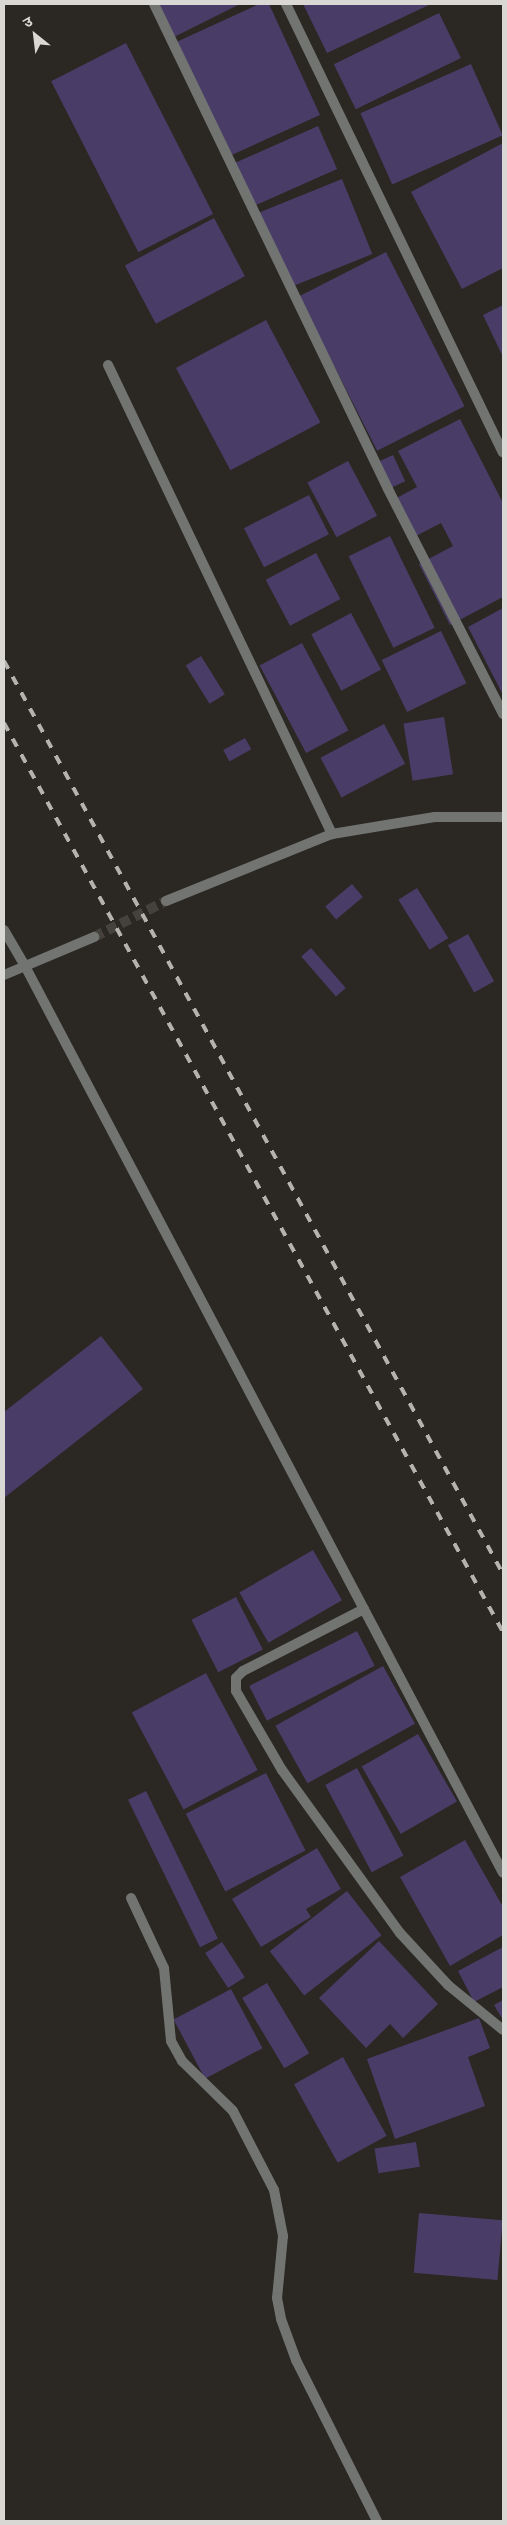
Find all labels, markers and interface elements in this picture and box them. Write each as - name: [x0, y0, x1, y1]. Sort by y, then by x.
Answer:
- north arrow: [10, 10, 60, 60]
- text: उ: [20, 12, 36, 32]

